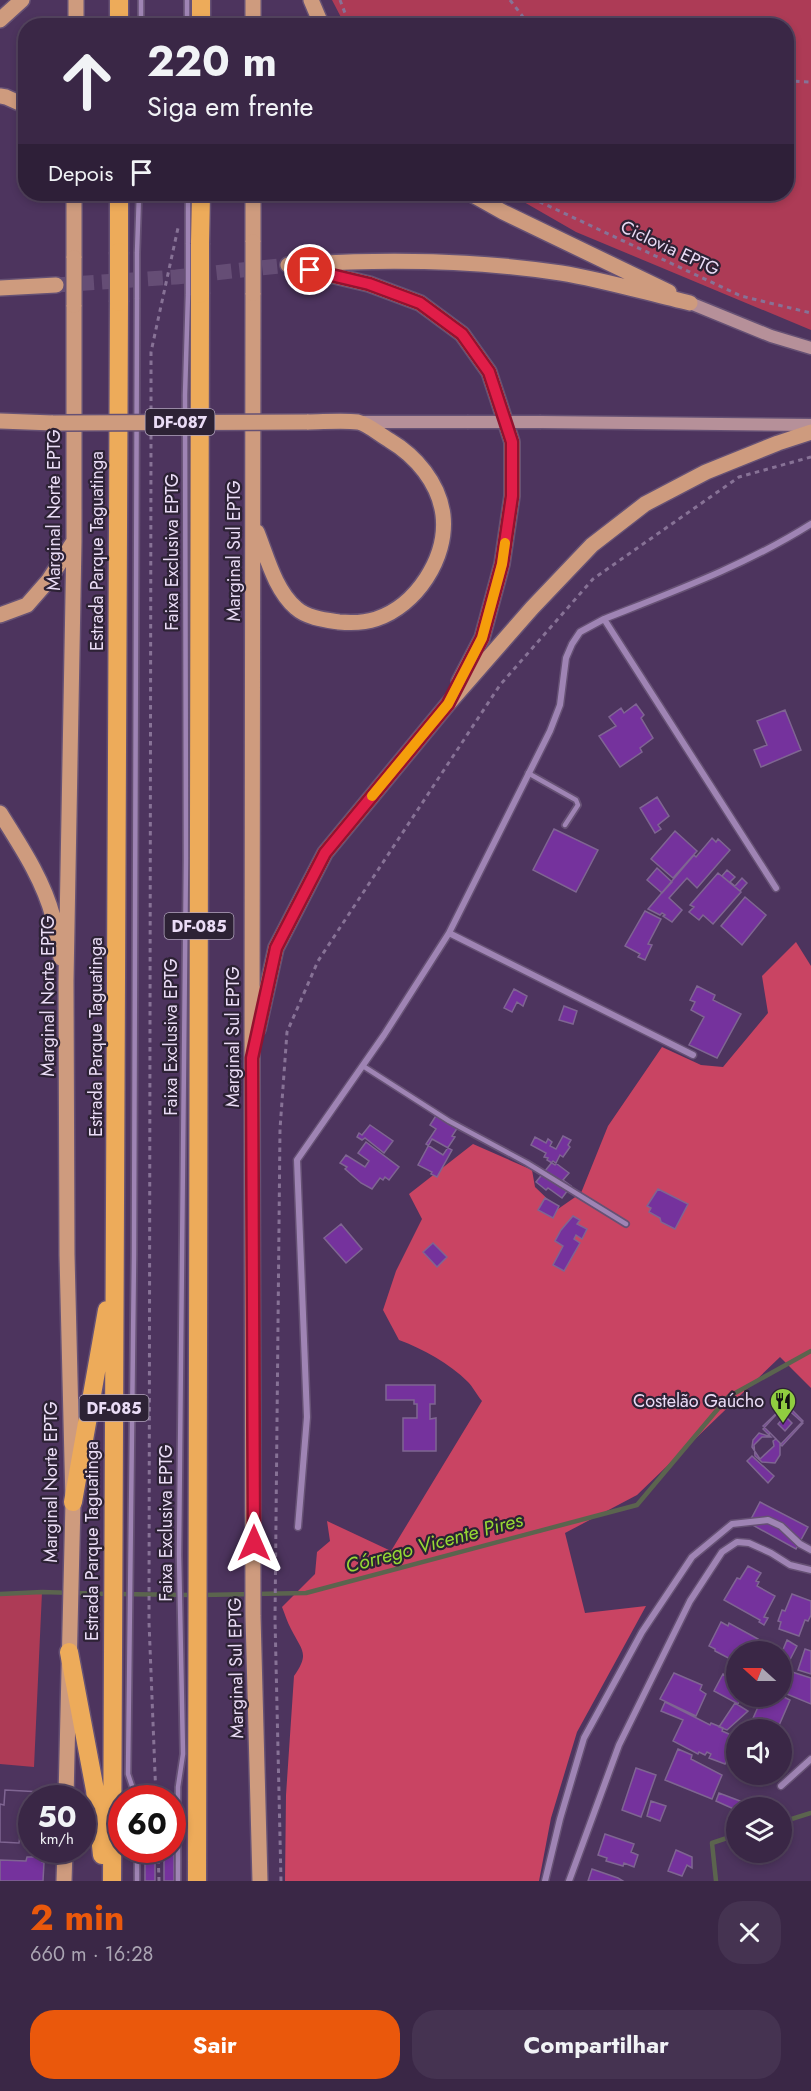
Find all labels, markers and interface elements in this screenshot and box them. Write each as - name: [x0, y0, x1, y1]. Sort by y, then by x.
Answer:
- text: 220 m: [147, 31, 277, 92]
- icon: ahead: [48, 42, 126, 120]
- text: Siga em frente: [147, 87, 313, 126]
- icon: arrive: [125, 156, 158, 189]
- text: Depois: [48, 157, 113, 189]
- street label: Ciclovia EPTG: [616, 214, 724, 282]
- pin: [284, 244, 335, 295]
- icon: arrive: [293, 253, 326, 286]
- road number: DF-087: [146, 409, 214, 435]
- street label: Marginal Norte EPTG: [41, 429, 67, 591]
- street label: Estrada Parque Taguatinga: [84, 451, 110, 651]
- street label: Faixa Exclusiva EPTG: [159, 473, 185, 631]
- street label: Marginal Sul EPTG: [221, 480, 247, 622]
- road number: DF-085: [164, 913, 234, 939]
- street label: Marginal Norte EPTG: [35, 915, 61, 1077]
- street label: Estrada Parque Taguatinga: [83, 937, 109, 1137]
- street label: Faixa Exclusiva EPTG: [158, 958, 184, 1116]
- street label: Marginal Sul EPTG: [220, 966, 246, 1108]
- restaurant icon: Costelão Gaúcho: [768, 1386, 798, 1424]
- place label: Costelão Gaúcho: [633, 1388, 764, 1414]
- road number: DF-085: [80, 1395, 148, 1421]
- street label: Marginal Norte EPTG: [38, 1401, 64, 1563]
- street label: Estrada Parque Taguatinga: [79, 1441, 105, 1641]
- street label: Faixa Exclusiva EPTG: [153, 1444, 179, 1602]
- water label: Córrego Vicente Pires: [342, 1505, 526, 1581]
- position arrow: [222, 1511, 286, 1575]
- street label: Marginal Sul EPTG: [222, 1597, 250, 1739]
- north arrow: [726, 1641, 792, 1707]
- map controls: [726, 1641, 792, 1863]
- button: sound: [726, 1719, 792, 1785]
- speed limit sign: 60: [108, 1785, 186, 1863]
- text: 50: [37, 1795, 77, 1838]
- button: layers: [726, 1797, 792, 1863]
- text: km/h: [40, 1828, 74, 1850]
- text: 2 min: [30, 1891, 125, 1943]
- button: close: [718, 1901, 781, 1964]
- text: 660 m · 16:28: [30, 1940, 153, 1969]
- button: Sair: [30, 2010, 400, 2079]
- button: Compartilhar: [412, 2010, 781, 2079]

